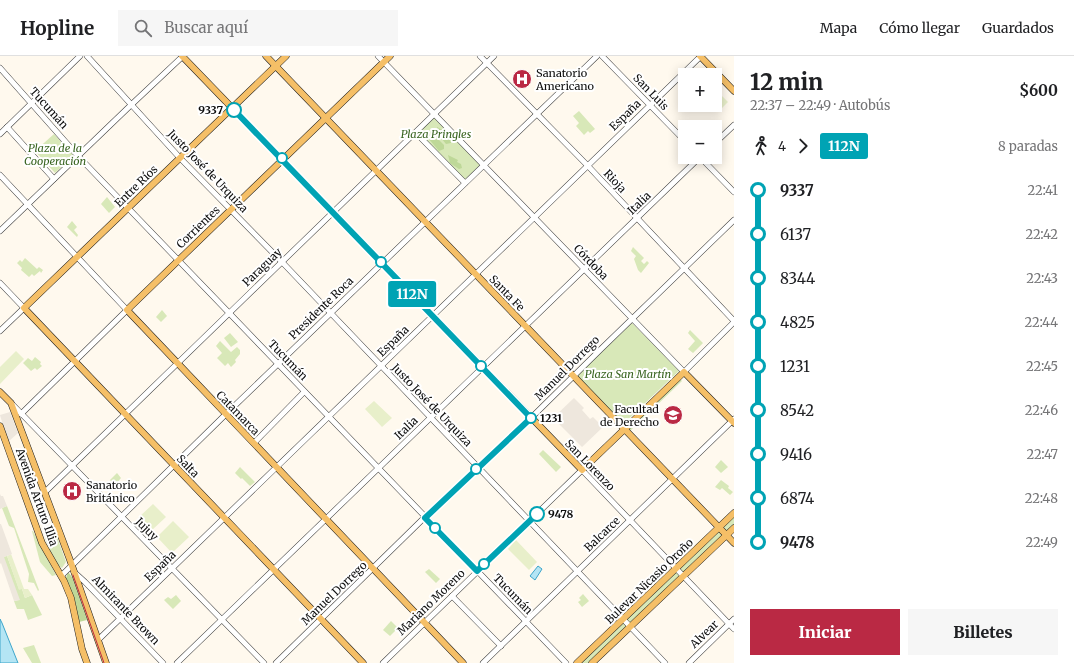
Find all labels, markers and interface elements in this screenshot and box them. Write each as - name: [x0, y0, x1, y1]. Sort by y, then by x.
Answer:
- search box: [118, 10, 398, 46]
- text: Hopline: [20, 16, 94, 40]
- icon: search: [132, 17, 154, 39]
- text: Buscar aquí: [164, 18, 248, 37]
- text: Mapa: [820, 19, 857, 37]
- text: Cómo llegar: [879, 19, 960, 37]
- text: Guardados: [982, 19, 1054, 37]
- place label: Sanatorio Americano: [535, 66, 595, 93]
- hospital icon: Sanatorio Americano: [511, 68, 533, 90]
- map controls: [678, 68, 722, 164]
- button: +: [678, 68, 722, 112]
- text: 12 min: [750, 68, 823, 96]
- street label: San Luis: [630, 71, 672, 113]
- text: $600: [1019, 81, 1058, 100]
- street label: Tucumán: [27, 84, 72, 132]
- street label: España: [606, 97, 644, 133]
- text: 22:37 – 22:49 · Autobús: [750, 97, 890, 114]
- marker: 9337: [226, 102, 242, 118]
- place label: 9337: [198, 103, 223, 117]
- button: −: [678, 120, 722, 164]
- street label: Justo José de Urquiza: [164, 126, 251, 215]
- park label: Plaza Pringles: [401, 127, 472, 141]
- icon: walk: [750, 135, 772, 157]
- icon: forward: [792, 135, 814, 157]
- text: 112N: [828, 137, 860, 155]
- text: 4: [778, 138, 786, 155]
- text: 8 paradas: [998, 138, 1058, 155]
- park label: Plaza de la Cooperación: [24, 141, 86, 168]
- unlabelled marker: [276, 152, 288, 164]
- street label: Entre Ríos: [112, 162, 160, 210]
- street label: Rioja: [601, 166, 629, 196]
- text: 9337: [780, 181, 814, 200]
- text: 22:41: [1028, 182, 1058, 199]
- street label: Italia: [624, 189, 654, 217]
- street label: Corrientes: [173, 203, 223, 251]
- text: 6137: [780, 225, 811, 244]
- text: 22:42: [1025, 226, 1058, 243]
- street label: Córdoba: [571, 241, 611, 283]
- street label: Paraguay: [239, 244, 285, 289]
- unlabelled marker: [375, 256, 387, 268]
- text: 8344: [780, 269, 815, 288]
- text: 22:43: [1026, 270, 1058, 287]
- street label: Santa Fe: [486, 272, 528, 314]
- street label: Presidente Roca: [286, 274, 356, 342]
- line badge: 112N: [384, 281, 440, 307]
- text: 112N: [396, 285, 428, 303]
- text: 4825: [780, 313, 815, 332]
- text: 22:44: [1025, 314, 1058, 331]
- street label: España: [374, 323, 412, 359]
- street label: Manuel Dorrego: [532, 332, 603, 403]
- street label: Tucumán: [265, 337, 311, 384]
- text: 1231: [780, 357, 810, 376]
- text: 22:45: [1026, 358, 1058, 375]
- street label: Justo José de Urquiza: [388, 360, 475, 449]
- unlabelled marker: [475, 360, 487, 372]
- park label: Plaza San Martín: [585, 367, 672, 381]
- street label: Catamarca: [213, 388, 263, 438]
- text: 8542: [780, 401, 814, 420]
- place label: Facultad de Derecho: [600, 402, 660, 429]
- text: 22:46: [1025, 402, 1058, 419]
- school or university icon: Facultad de Derecho: [662, 404, 684, 426]
- place label: 1231: [540, 411, 562, 425]
- marker: 1231: [525, 412, 537, 424]
- street label: Italia: [391, 414, 421, 442]
- street label: San Lorenzo: [562, 436, 618, 494]
- street label: Avenida Arturo Illia: [12, 445, 61, 548]
- text: 9416: [780, 445, 812, 464]
- text: 22:47: [1026, 446, 1058, 463]
- street label: Salta: [174, 452, 202, 480]
- unlabelled marker: [470, 463, 482, 475]
- place label: Sanatorio Británico: [86, 478, 138, 505]
- hospital icon: Sanatorio Británico: [61, 480, 83, 502]
- text: 6874: [780, 489, 814, 508]
- text: 22:48: [1025, 490, 1058, 507]
- marker: 9478: [529, 506, 545, 522]
- place label: 9478: [548, 507, 574, 521]
- street label: Balcarce: [581, 513, 623, 554]
- street label: Jujuy: [132, 514, 162, 544]
- unlabelled marker: [429, 522, 441, 534]
- text: 9478: [780, 533, 815, 552]
- text: 22:49: [1026, 534, 1058, 551]
- street label: Bulevar Nicasio Oroño: [602, 535, 696, 627]
- street label: España: [141, 548, 179, 584]
- street label: Manuel Dorrego: [298, 558, 370, 628]
- unlabelled marker: [478, 558, 490, 570]
- street label: Mariano Moreno: [394, 566, 468, 638]
- street label: Tucumán: [490, 571, 536, 618]
- street label: Almirante Brown: [89, 572, 163, 648]
- button: Iniciar: [750, 609, 900, 655]
- button: Billetes: [908, 609, 1058, 655]
- street label: Alvear: [686, 617, 721, 652]

